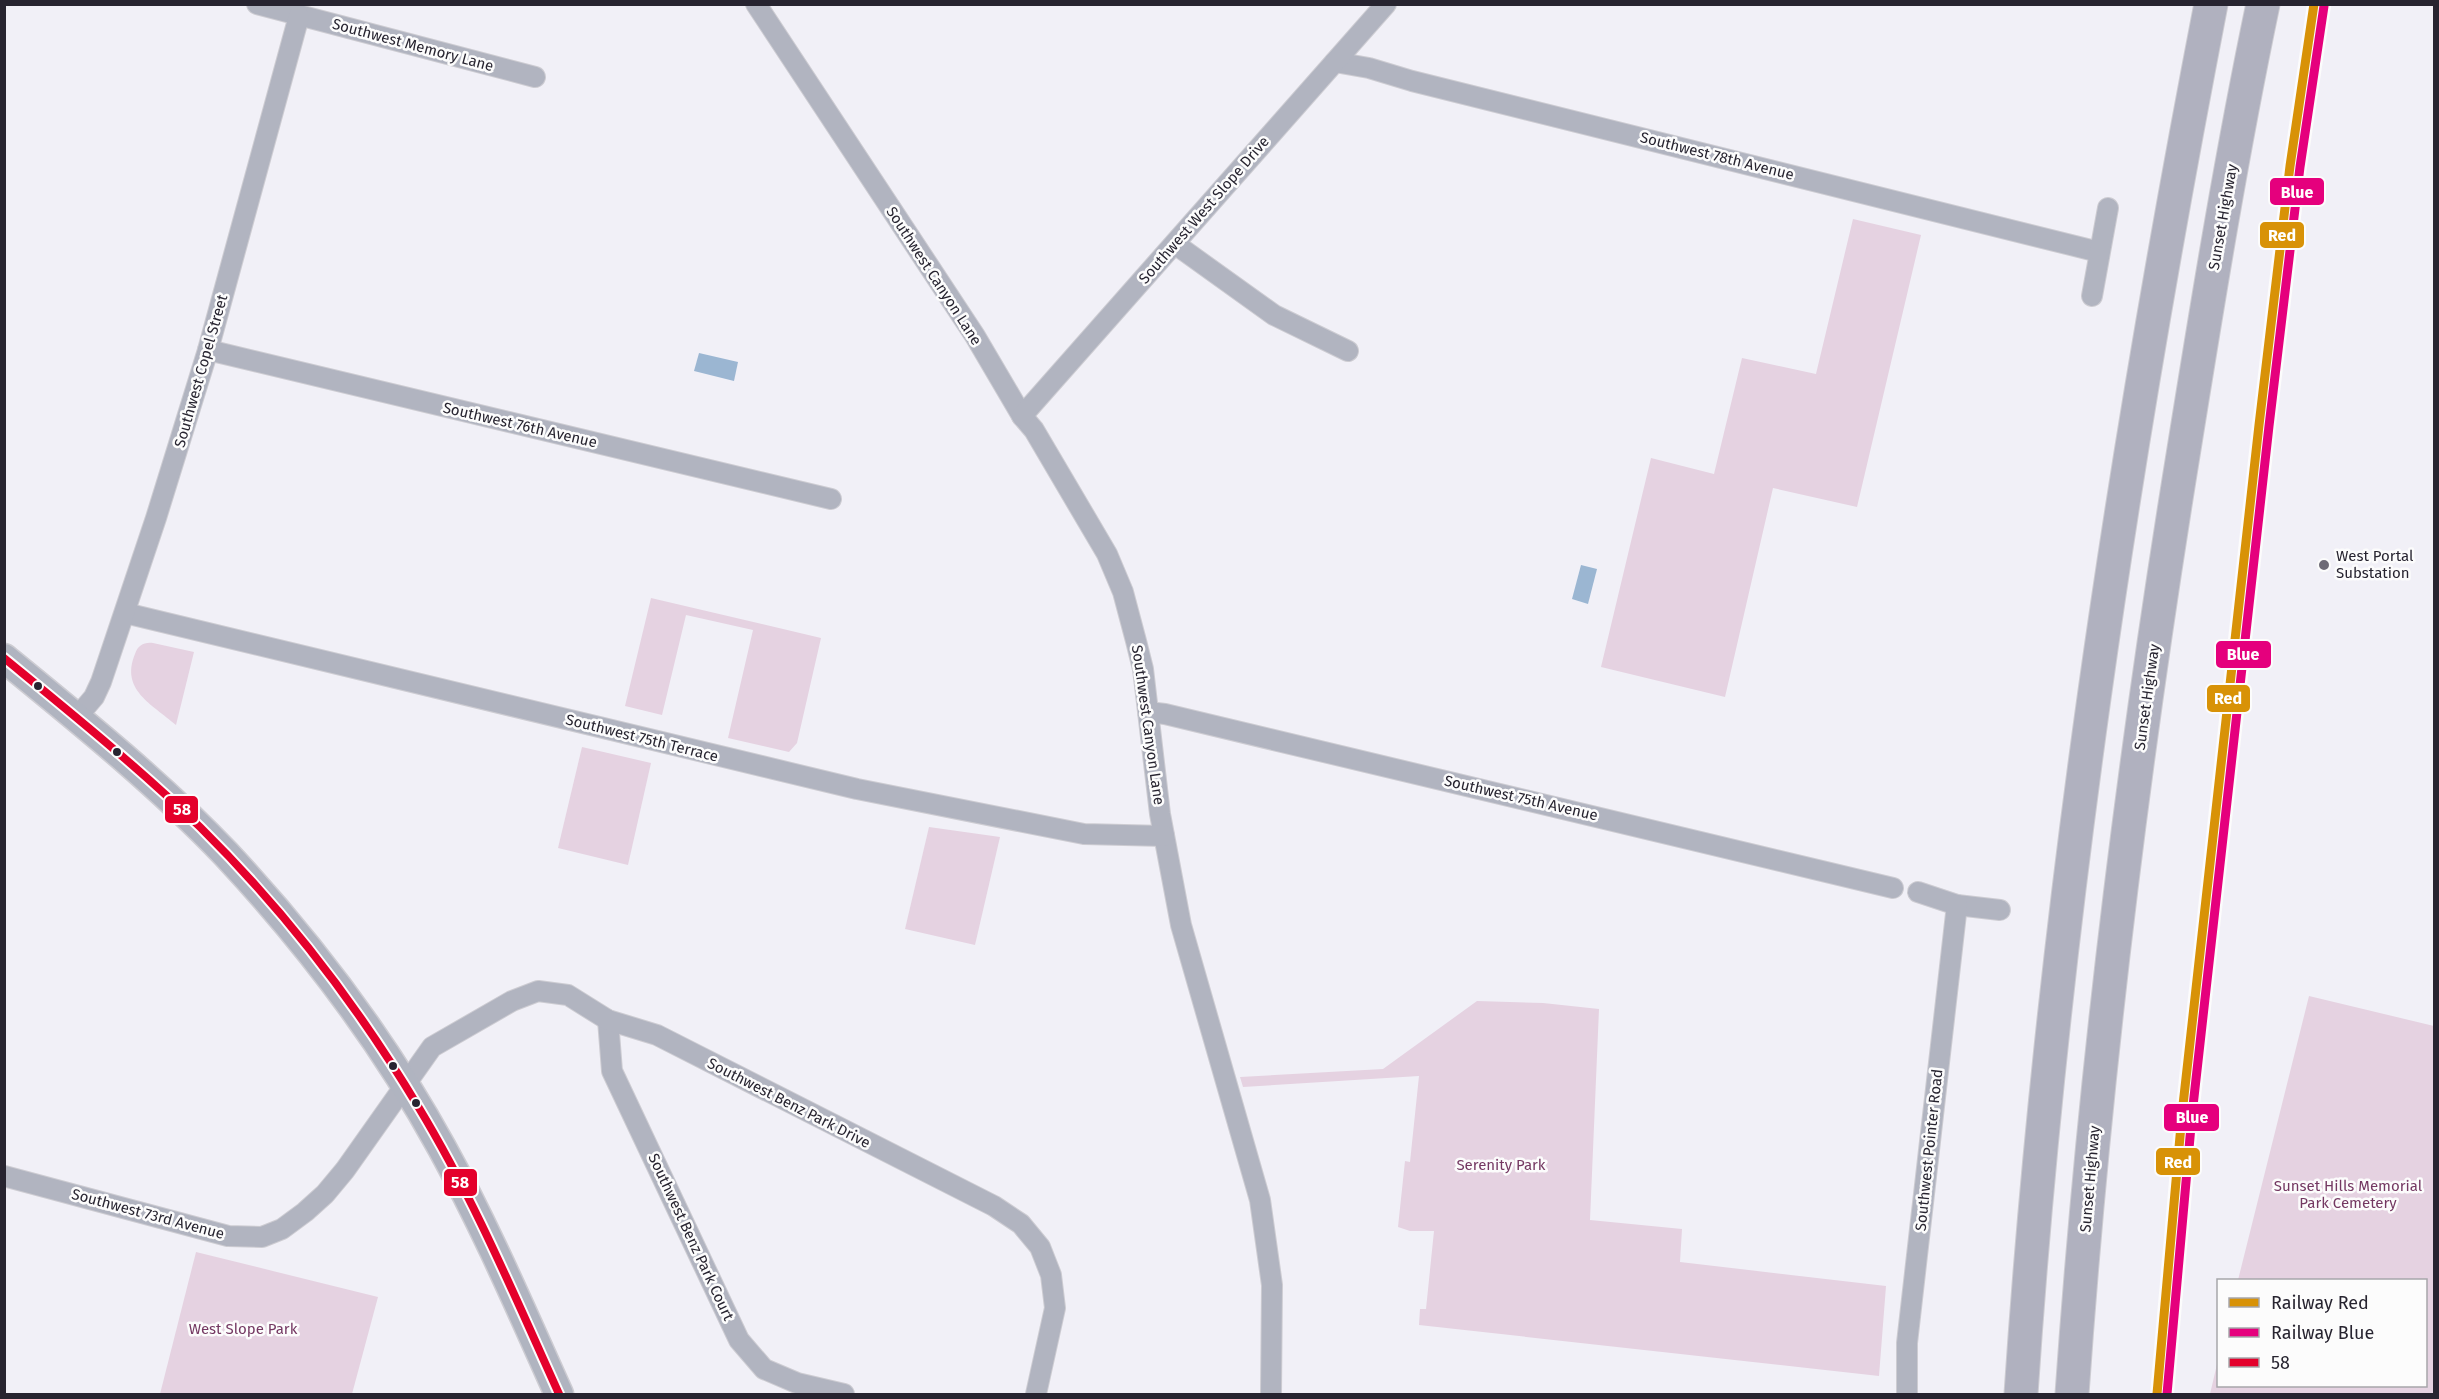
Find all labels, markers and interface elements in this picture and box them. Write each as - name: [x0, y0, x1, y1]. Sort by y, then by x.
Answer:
- street label: Southwest Memory Lane: [330, 15, 496, 75]
- street label: Southwest 78th Avenue: [1638, 128, 1796, 184]
- street label: Southwest West Slope Drive: [1135, 133, 1273, 287]
- street label: Sunset Highway: [2205, 162, 2241, 271]
- line badge: Blue: [2269, 177, 2325, 206]
- text: Blue: [2281, 183, 2313, 202]
- street label: Southwest Canyon Lane: [882, 203, 986, 349]
- line badge: Red: [2259, 221, 2305, 249]
- text: Red: [2268, 226, 2296, 245]
- street label: Southwest Copel Street: [171, 292, 232, 450]
- street label: Southwest 76th Avenue: [441, 399, 599, 451]
- place label: West Portal Substation: [2336, 547, 2414, 582]
- marker: West Portal Substation: [2317, 558, 2331, 572]
- line badge: Blue: [2215, 640, 2272, 669]
- street label: Sunset Highway: [2131, 642, 2163, 751]
- street label: Southwest Canyon Lane: [1128, 644, 1168, 806]
- text: Blue: [2227, 645, 2259, 664]
- unlabelled marker: [32, 680, 44, 692]
- line badge: Red: [2206, 684, 2251, 713]
- text: Red: [2214, 689, 2242, 708]
- street label: Southwest 75th Terrace: [564, 710, 720, 766]
- unlabelled marker: [111, 746, 123, 758]
- street label: Southwest 75th Avenue: [1442, 772, 1600, 824]
- line badge: 58: [164, 795, 199, 824]
- text: 58: [173, 800, 191, 819]
- street label: Southwest Benz Park Drive: [705, 1054, 873, 1152]
- unlabelled marker: [387, 1060, 399, 1072]
- street label: Southwest Pointer Road: [1912, 1068, 1946, 1232]
- unlabelled marker: [410, 1097, 422, 1109]
- line badge: Blue: [2163, 1103, 2220, 1132]
- text: Blue: [2176, 1108, 2208, 1127]
- street label: Sunset Highway: [2076, 1124, 2104, 1233]
- line badge: Red: [2155, 1147, 2201, 1176]
- street label: Southwest Benz Park Court: [644, 1151, 738, 1324]
- text: Red: [2164, 1153, 2192, 1172]
- park label: Serenity Park: [1456, 1156, 1546, 1174]
- line badge: 58: [443, 1168, 478, 1197]
- text: 58: [451, 1173, 469, 1192]
- park label: Sunset Hills Memorial Park Cemetery: [2274, 1177, 2423, 1212]
- street label: Southwest 73rd Avenue: [70, 1185, 226, 1243]
- legend: [2217, 1279, 2427, 1387]
- text: Railway Red: [2271, 1292, 2369, 1314]
- park label: West Slope Park: [189, 1320, 298, 1338]
- text: Railway Blue: [2271, 1322, 2374, 1344]
- text: 58: [2271, 1352, 2290, 1374]

